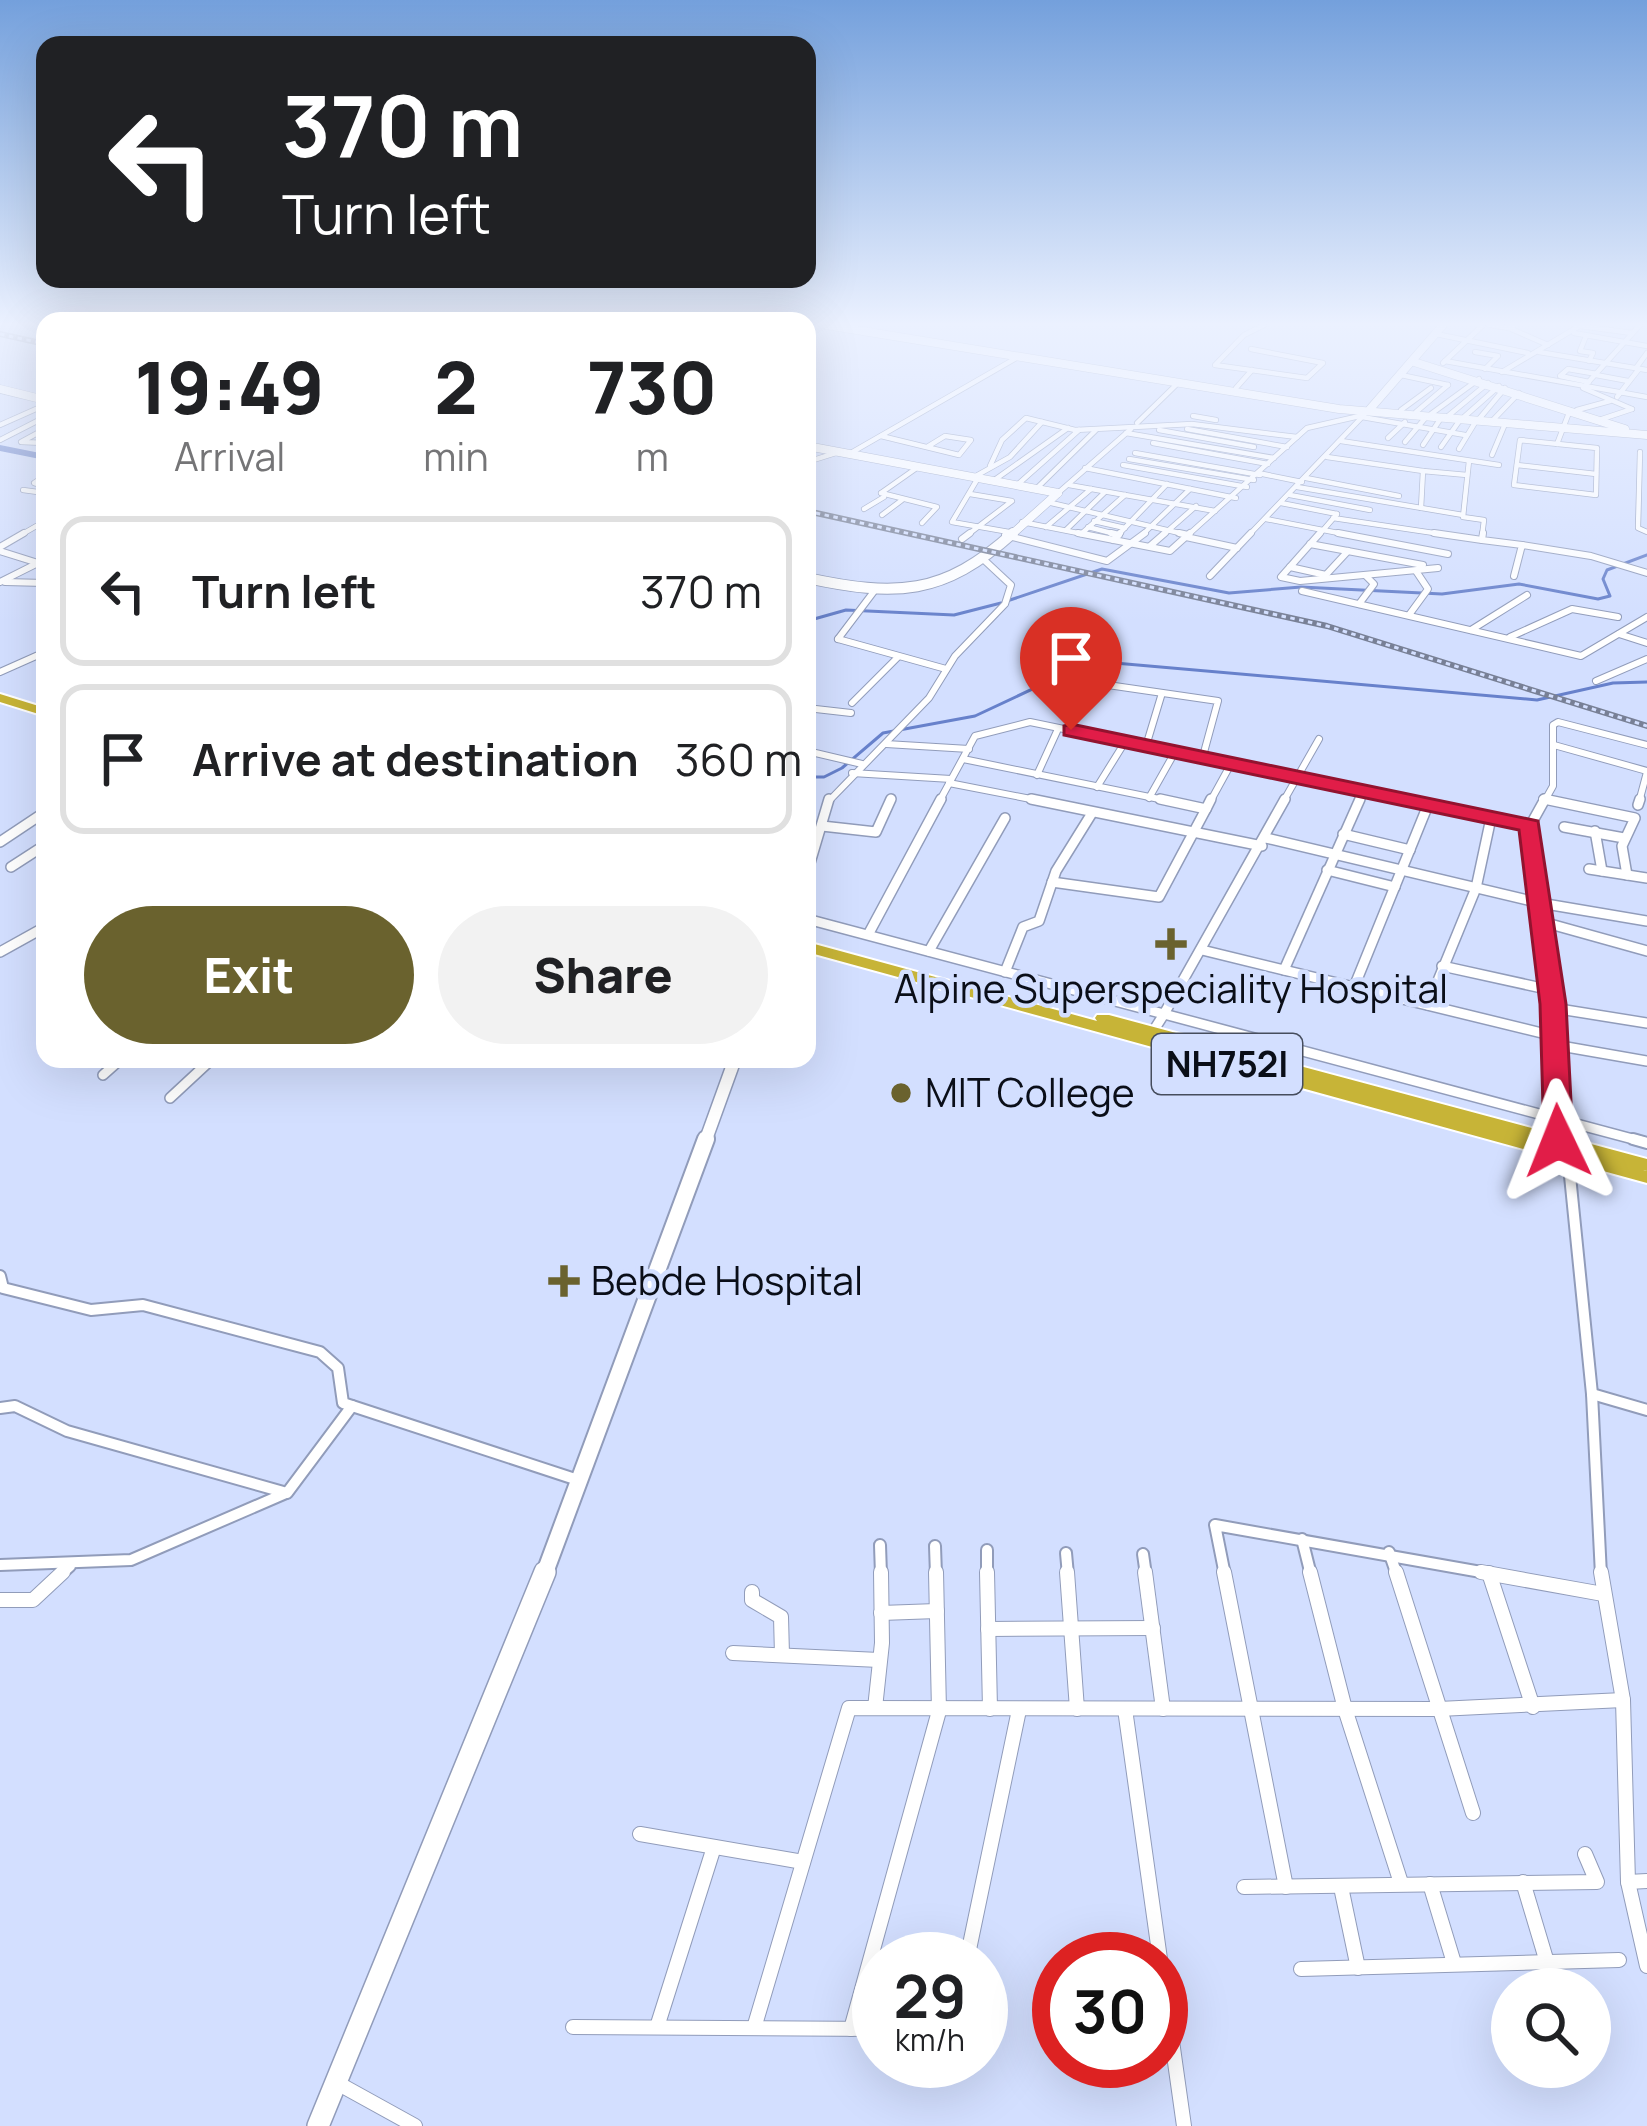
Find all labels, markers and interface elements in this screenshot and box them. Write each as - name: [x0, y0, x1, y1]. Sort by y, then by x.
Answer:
- text: 370 m: [282, 67, 523, 182]
- icon: left: [84, 84, 240, 240]
- text: Turn left: [282, 176, 491, 250]
- text: 19:49: [135, 337, 325, 436]
- text: 2: [434, 337, 478, 436]
- text: 730: [587, 337, 717, 436]
- text: Arrival: [174, 429, 285, 483]
- text: min: [423, 429, 489, 483]
- text: m: [636, 429, 669, 483]
- icon: left: [90, 558, 156, 624]
- text: Turn left: [192, 560, 377, 622]
- text: 370 m: [640, 560, 762, 622]
- pin: [1020, 607, 1122, 730]
- icon: arrive: [1038, 625, 1104, 691]
- icon: arrive: [90, 726, 156, 792]
- text: Arrive at destination: [192, 728, 639, 790]
- text: 360 m: [675, 728, 802, 790]
- button: Exit: [84, 906, 414, 1044]
- button: Share: [438, 906, 768, 1044]
- marker: Alpine Superspeciality Hospital: [1155, 928, 1187, 960]
- place label: Alpine Superspeciality Hospital: [894, 961, 1448, 1015]
- road number: NH752I: [1152, 1034, 1302, 1094]
- place label: MIT College: [925, 1065, 1135, 1119]
- position arrow: [1495, 1078, 1621, 1204]
- marker: MIT College: [888, 1080, 914, 1106]
- place label: Bebde Hospital: [591, 1253, 863, 1307]
- marker: Bebde Hospital: [548, 1265, 580, 1297]
- speed limit sign: 30: [1032, 1932, 1188, 2088]
- text: 29: [893, 1954, 967, 2036]
- map controls: [1491, 1968, 1611, 2088]
- button: search: [1491, 1968, 1611, 2088]
- text: km/h: [895, 2019, 965, 2060]

